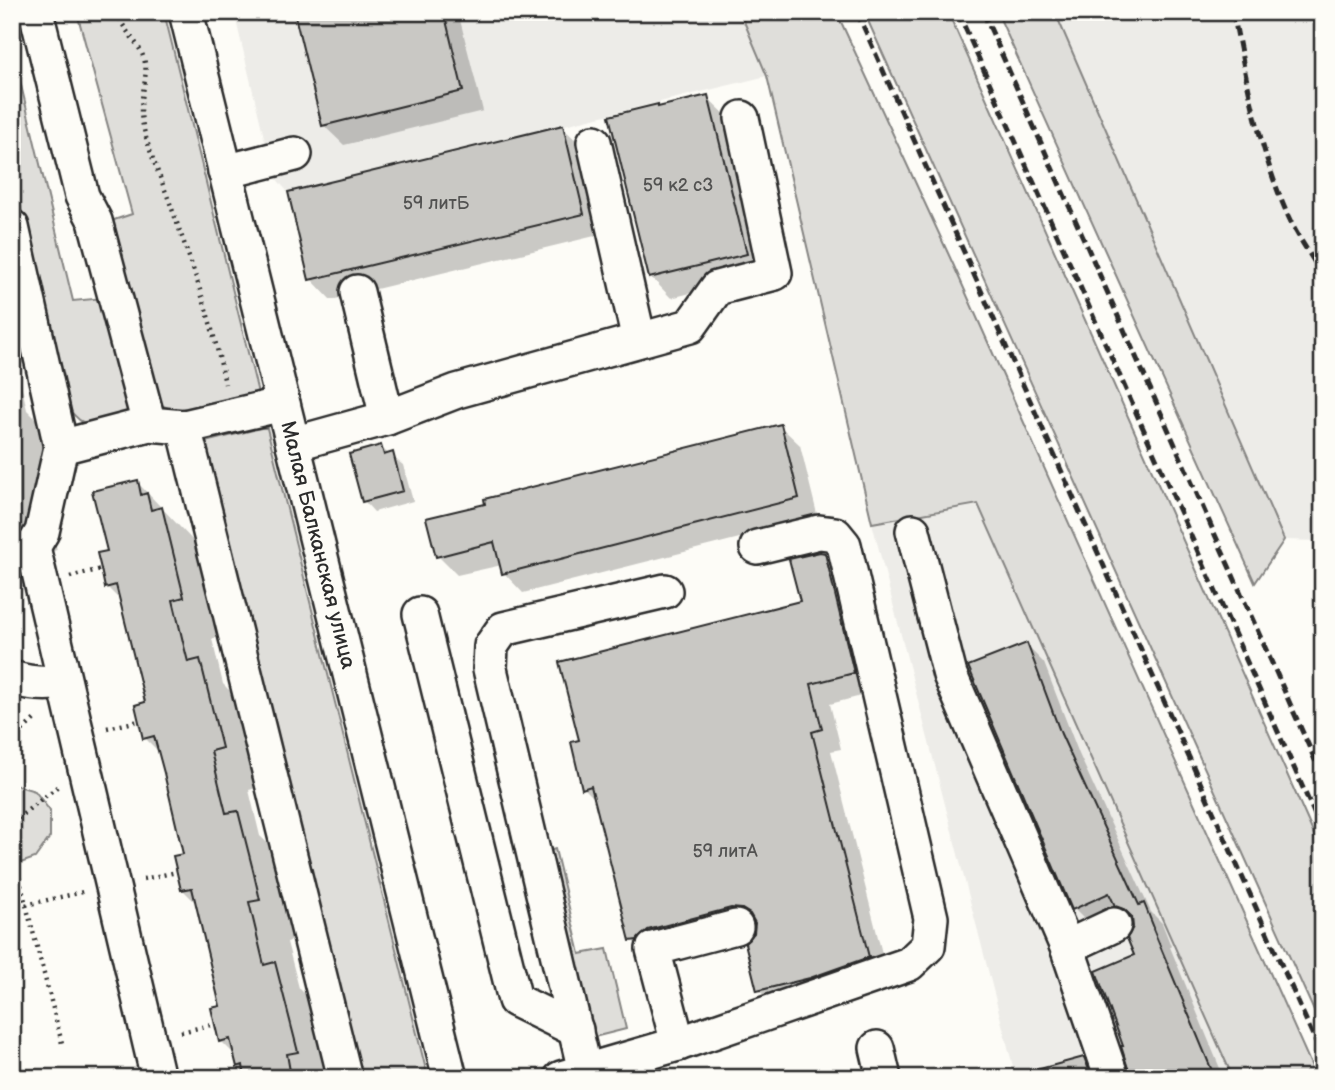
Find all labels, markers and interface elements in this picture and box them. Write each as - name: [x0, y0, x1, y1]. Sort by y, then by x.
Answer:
- house number: 59 к2 с3: [643, 175, 713, 196]
- house number: 59 литБ: [403, 193, 470, 214]
- street label: Малая Балканская улица: [275, 418, 361, 672]
- house number: 59 литА: [692, 841, 758, 862]

